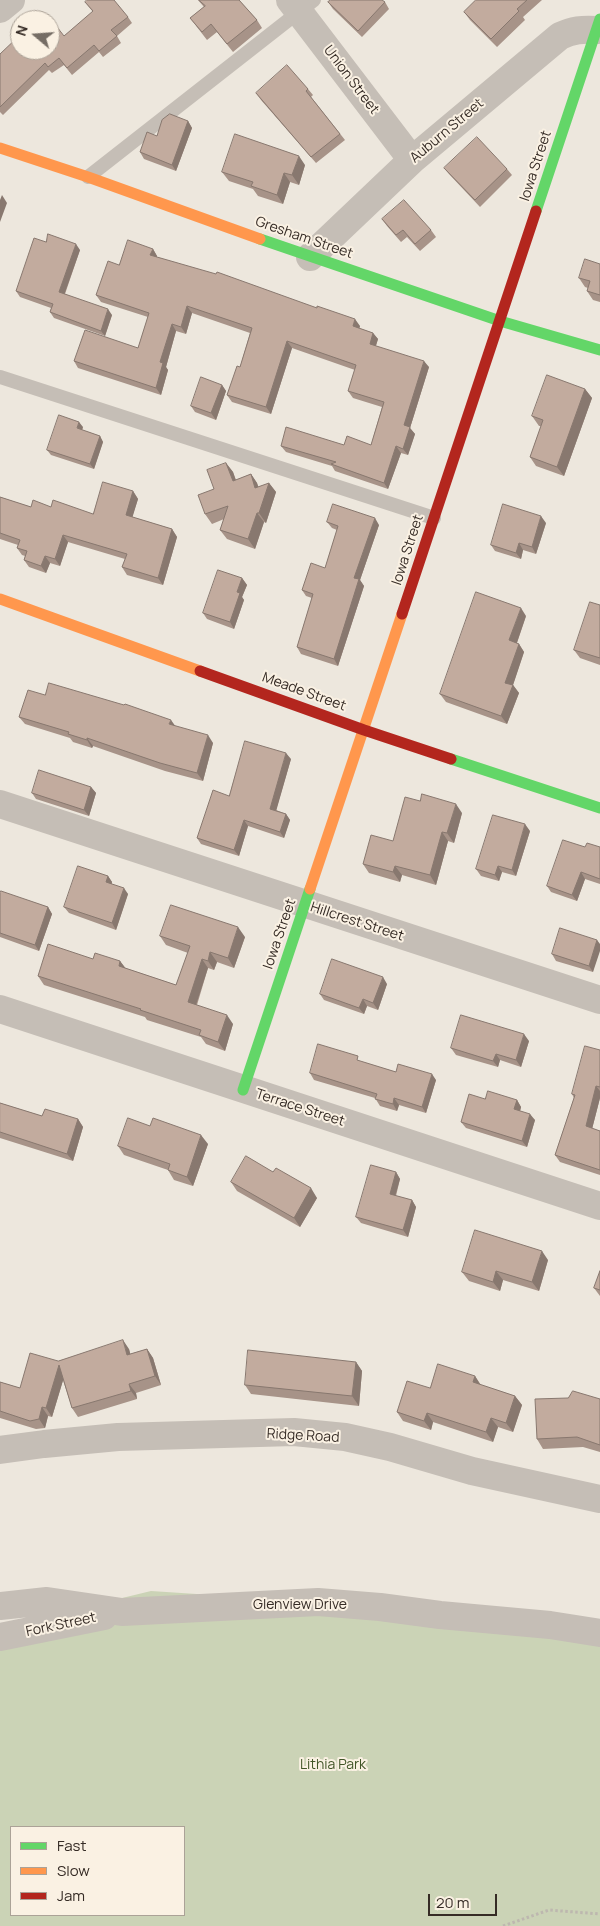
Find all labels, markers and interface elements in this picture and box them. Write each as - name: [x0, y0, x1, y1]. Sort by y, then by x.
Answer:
- north arrow: [10, 10, 60, 60]
- text: N: [11, 23, 32, 38]
- street label: Union Street: [320, 42, 382, 118]
- street label: Auburn Street: [407, 95, 487, 167]
- street label: Iowa Street: [517, 129, 555, 203]
- street label: Gresham Street: [253, 213, 355, 263]
- street label: Iowa Street: [389, 513, 427, 587]
- street label: Meade Street: [260, 669, 348, 715]
- street label: Iowa Street: [260, 897, 300, 971]
- street label: Hillcrest Street: [308, 899, 406, 945]
- street label: Terrace Street: [253, 1086, 347, 1130]
- street label: Ridge Road: [266, 1426, 340, 1446]
- street label: Glenview Drive: [253, 1597, 347, 1613]
- street label: Fork Street: [25, 1609, 97, 1641]
- park label: Lithia Park: [300, 1757, 366, 1773]
- legend: [10, 1826, 185, 1916]
- text: Fast: [57, 1835, 86, 1856]
- text: Slow: [57, 1860, 90, 1881]
- scale bar: [430, 1884, 499, 1916]
- text: Jam: [57, 1885, 85, 1906]
- text: 20 m: [436, 1892, 469, 1913]

